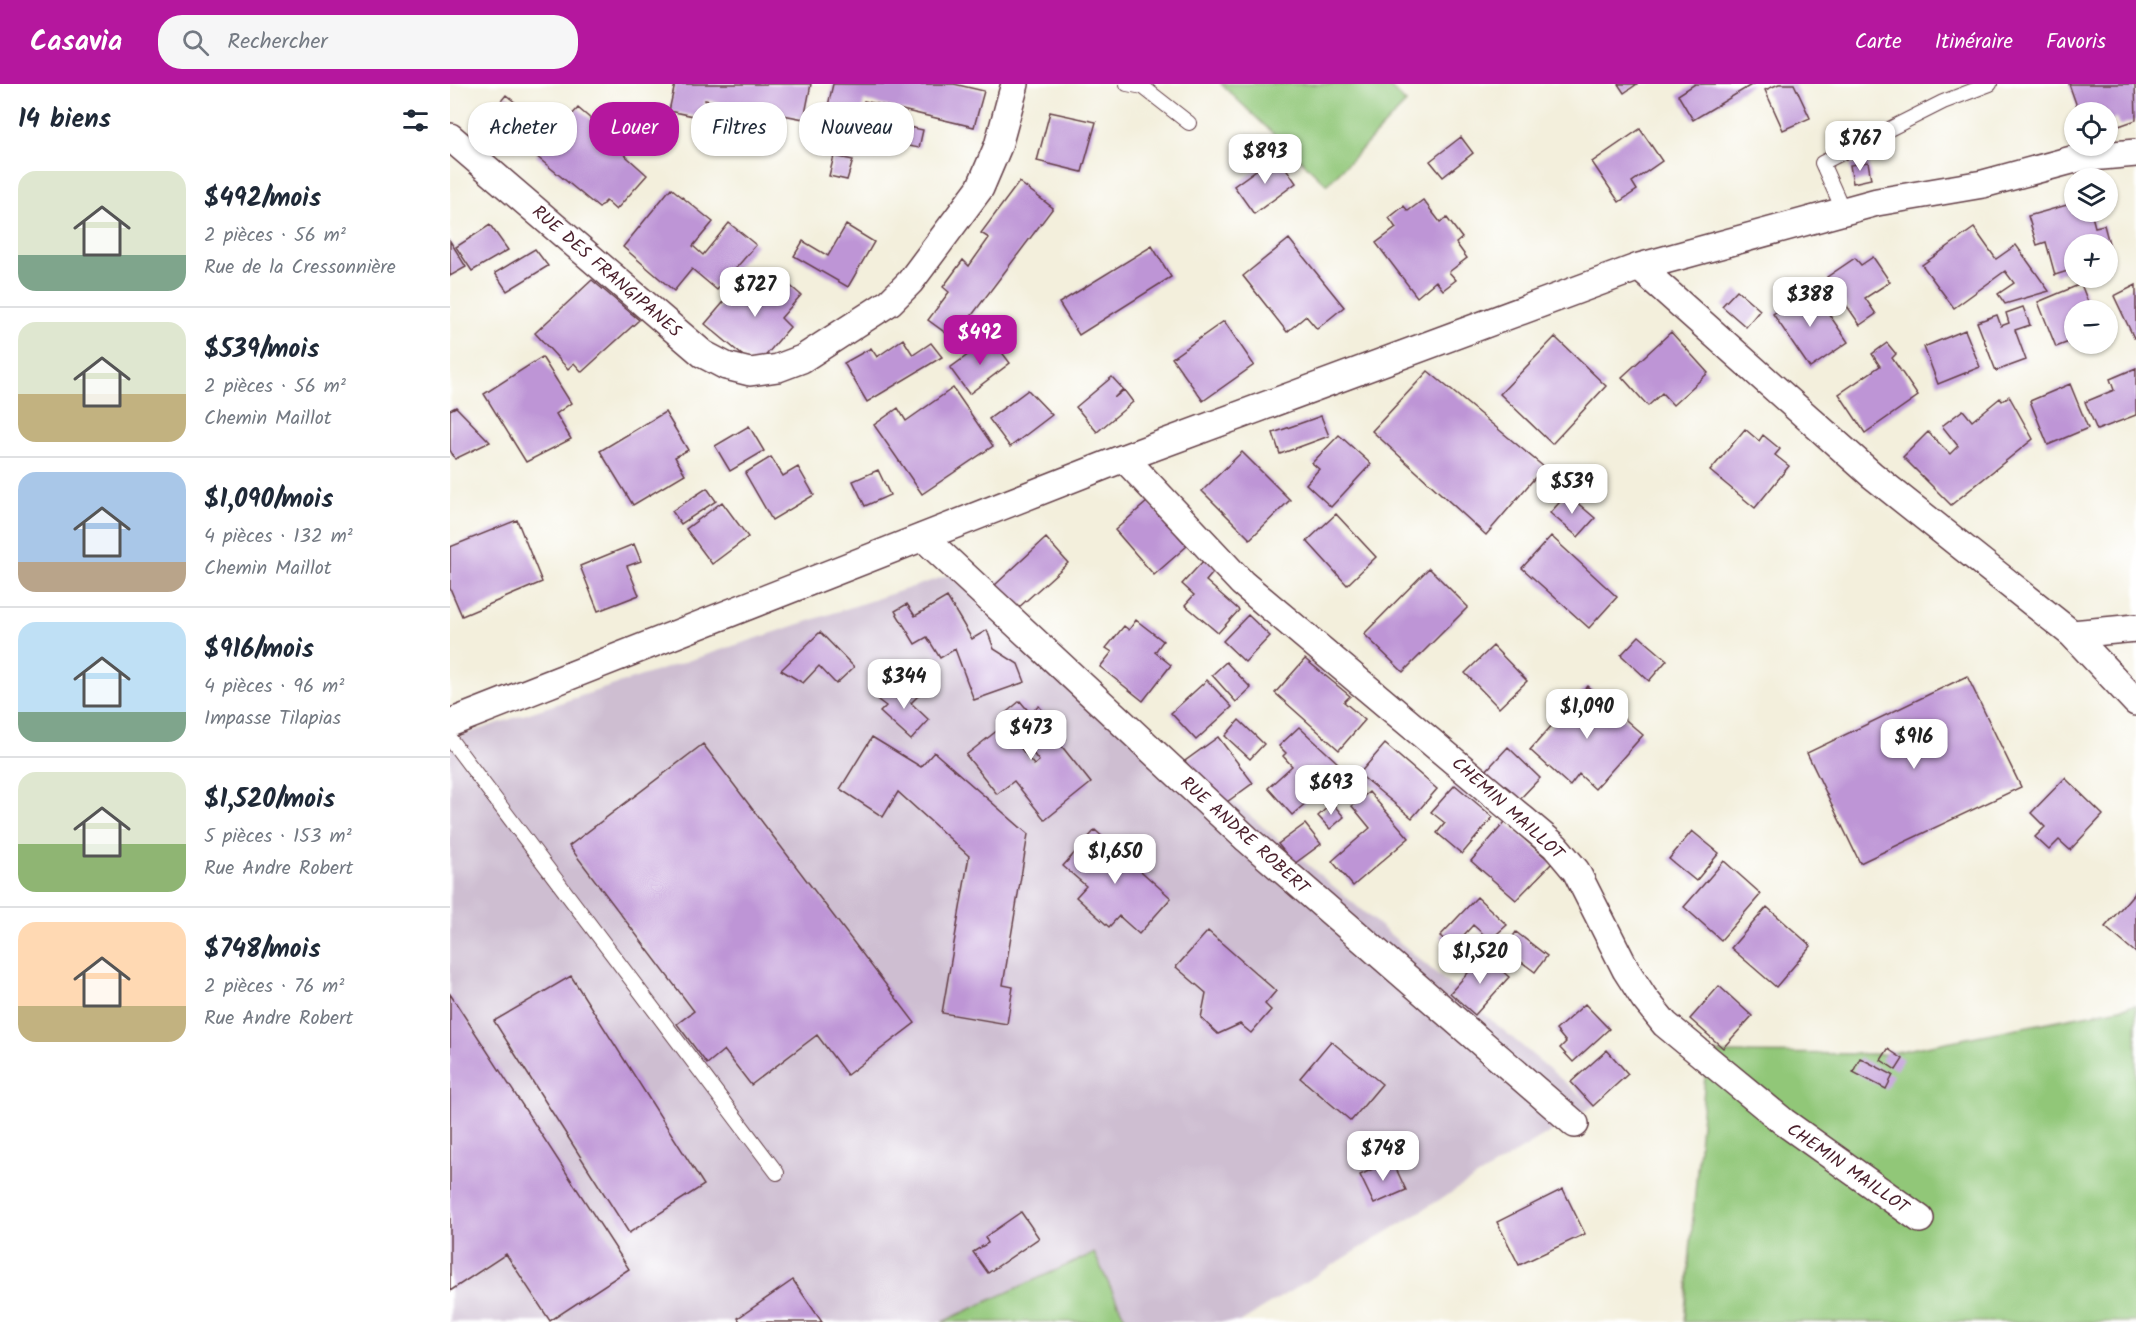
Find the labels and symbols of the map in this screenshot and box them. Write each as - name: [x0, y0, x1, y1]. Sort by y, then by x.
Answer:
- pin: $767: [1824, 121, 1896, 172]
- pin: $893: [1229, 134, 1301, 185]
- street label: RUE DES FRANGIPANES: [525, 199, 688, 346]
- pin: $727: [719, 267, 791, 318]
- pin: $388: [1774, 277, 1846, 328]
- pin: $492: [944, 315, 1016, 366]
- pin: $539: [1536, 464, 1608, 515]
- pin: $344: [868, 659, 940, 710]
- pin: $1,090: [1538, 689, 1636, 740]
- pin: $473: [995, 710, 1067, 761]
- pin: $916: [1878, 719, 1950, 770]
- street label: CHEMIN MAILLOT: [1444, 750, 1571, 869]
- pin: $693: [1295, 765, 1367, 816]
- street label: RUE ANDRE ROBERT: [1173, 770, 1316, 903]
- pin: $1,650: [1066, 834, 1164, 885]
- pin: $1,520: [1431, 934, 1529, 985]
- street label: CHEMIN MAILLOT: [1780, 1116, 1915, 1223]
- pin: $748: [1347, 1131, 1419, 1182]

